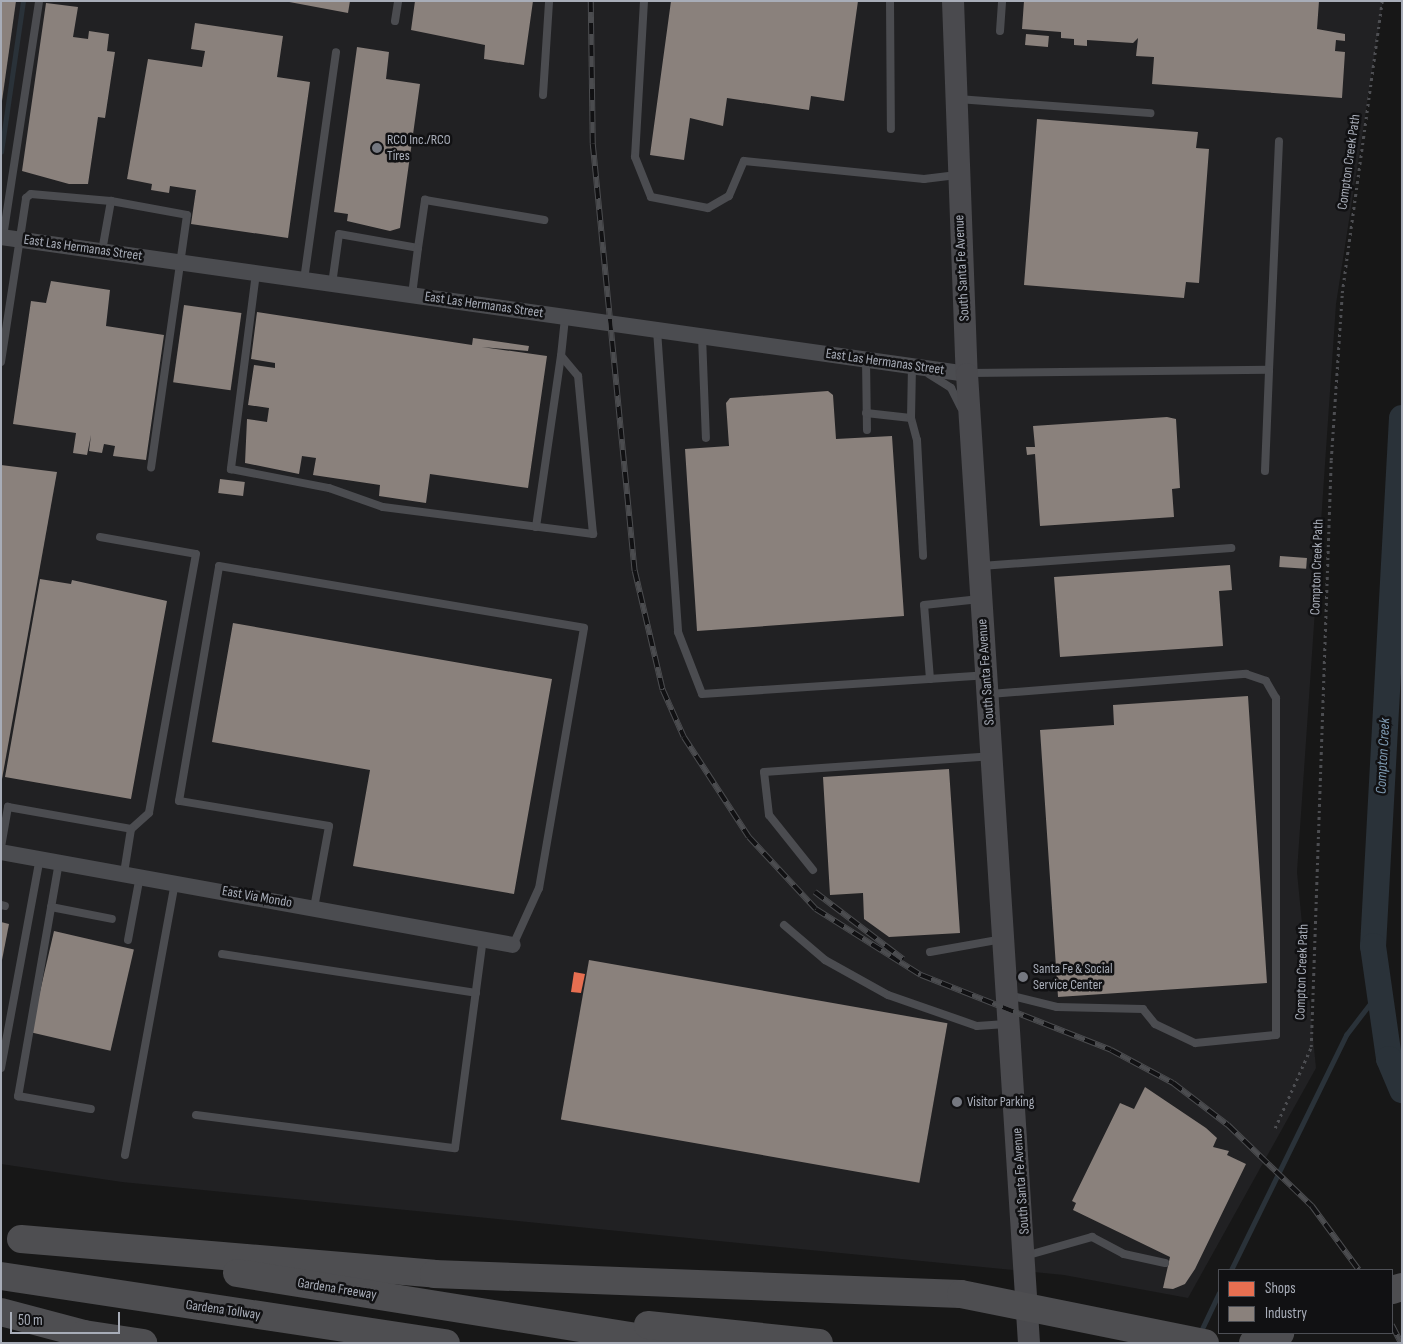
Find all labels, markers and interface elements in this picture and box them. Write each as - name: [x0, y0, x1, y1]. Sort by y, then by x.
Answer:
- street label: Compton Creek Path: [1334, 113, 1364, 211]
- place label: RCO Inc./RCO Tires: [387, 132, 451, 164]
- marker: RCO Inc./RCO Tires: [371, 142, 383, 154]
- street label: South Santa Fe Avenue: [951, 214, 973, 322]
- street label: East Las Hermanas Street: [23, 231, 143, 265]
- street label: East Las Hermanas Street: [424, 288, 544, 322]
- street label: East Las Hermanas Street: [825, 345, 945, 379]
- street label: Compton Creek Path: [1307, 519, 1327, 615]
- street label: South Santa Fe Avenue: [974, 618, 998, 726]
- water label: Compton Creek: [1372, 718, 1394, 794]
- street label: East Via Mondo: [221, 883, 293, 911]
- street label: Compton Creek Path: [1292, 924, 1312, 1020]
- place label: Santa Fe & Social Service Center: [1033, 961, 1113, 994]
- marker: Santa Fe & Social Service Center: [1017, 971, 1029, 983]
- place label: Visitor Parking: [967, 1094, 1034, 1110]
- marker: Visitor Parking: [951, 1096, 963, 1108]
- street label: South Santa Fe Avenue: [1009, 1127, 1033, 1235]
- legend: [1218, 1269, 1393, 1334]
- street label: Gardena Freeway: [296, 1274, 378, 1304]
- text: Shops: [1265, 1279, 1296, 1298]
- street label: Gardena Tollway: [185, 1296, 261, 1324]
- scale bar: [12, 1302, 122, 1334]
- text: Industry: [1265, 1304, 1307, 1323]
- text: 50 m: [18, 1311, 43, 1330]

